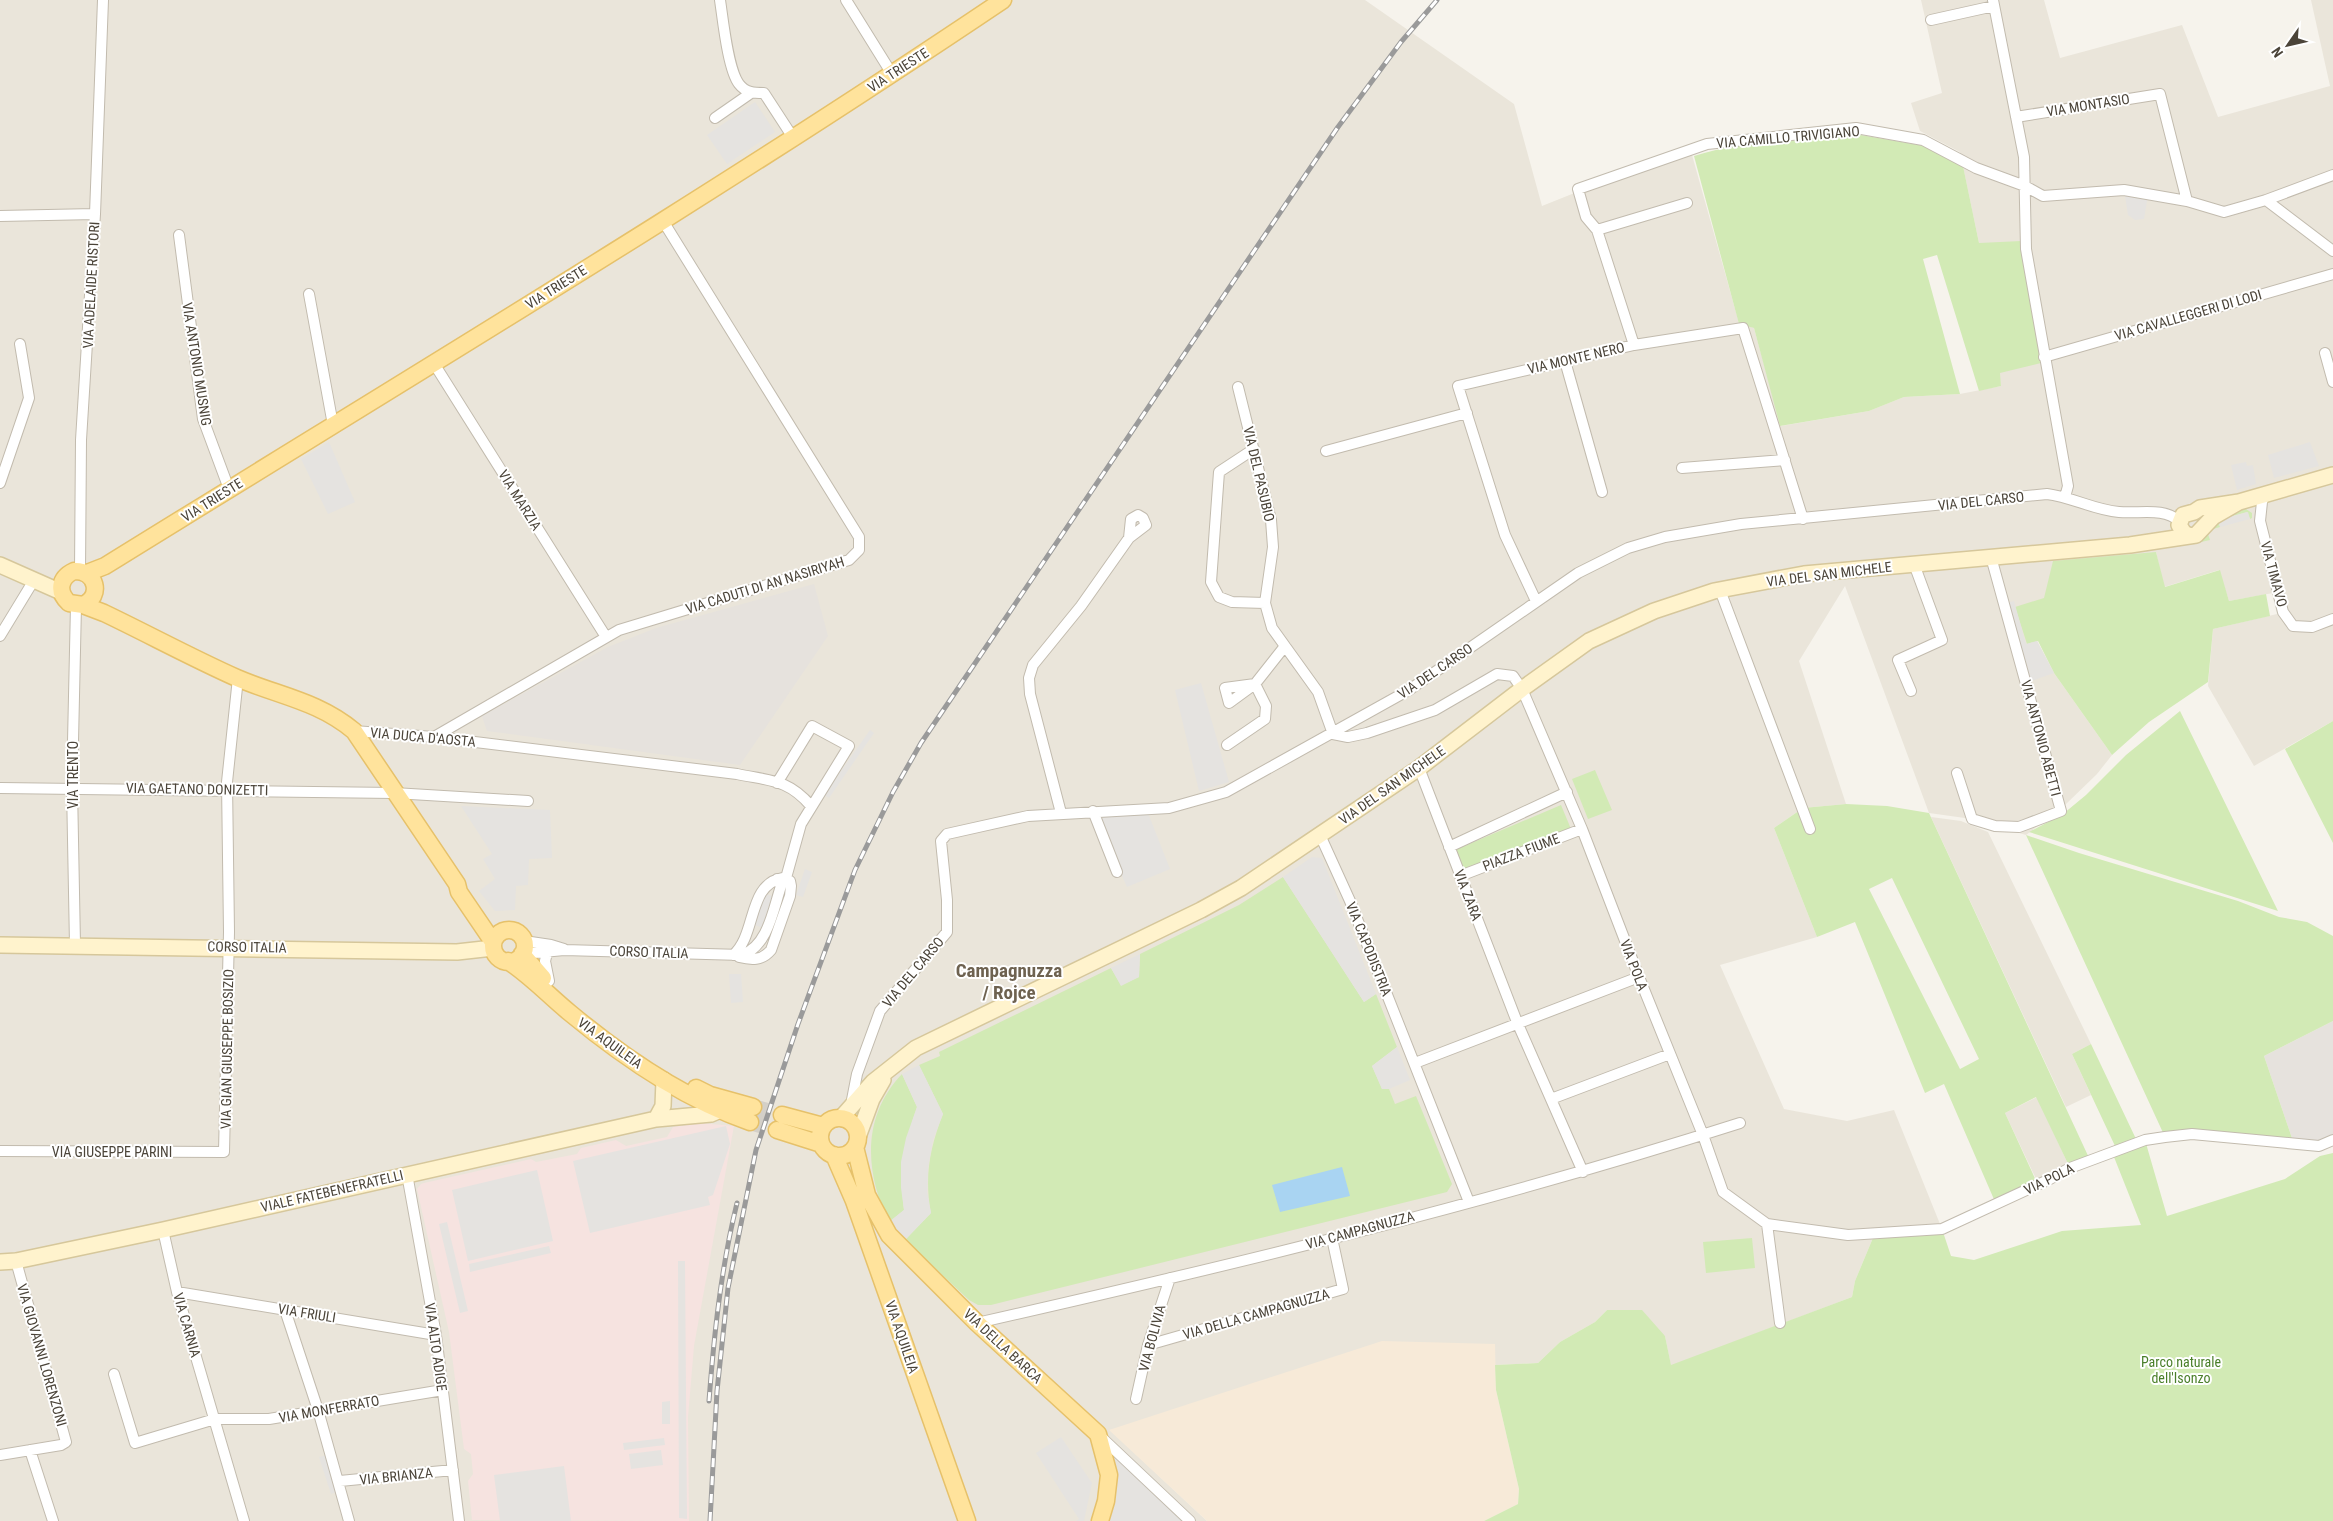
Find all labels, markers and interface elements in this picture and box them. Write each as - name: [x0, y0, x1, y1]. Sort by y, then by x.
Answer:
- north arrow: [2263, 20, 2313, 70]
- street label: VIA TRIESTE: [865, 44, 931, 96]
- text: N: [2268, 44, 2286, 60]
- street label: VIA MONTASIO: [2045, 91, 2131, 119]
- street label: VIA CAMILLO TRIVIGIANO: [1716, 123, 1860, 151]
- street label: VIA ADELAIDE RISTORI: [80, 221, 102, 349]
- street label: VIA TRIESTE: [522, 262, 590, 312]
- street label: VIA CAVALLEGGERI DI LODI: [2113, 286, 2263, 344]
- street label: VIA ANTONIO MUSNIG: [179, 301, 215, 427]
- street label: VIA MONTE NERO: [1526, 339, 1626, 377]
- street label: VIA DEL PASUBIO: [1240, 425, 1278, 523]
- street label: VIA MARZIA: [495, 467, 545, 533]
- street label: VIA TRIESTE: [178, 475, 246, 525]
- street label: VIA DEL CARSO: [1937, 489, 2025, 513]
- street label: VIA TIMAVO: [2258, 539, 2290, 609]
- street label: VIA CADUTI DI AN NASIRIYAH: [684, 553, 846, 617]
- street label: VIA DEL SAN MICHELE: [1765, 558, 1893, 590]
- street label: VIA DEL CARSO: [1395, 640, 1475, 702]
- street label: VIA ANTONIO ABETTI: [2018, 678, 2064, 798]
- street label: VIA DUCA D'AOSTA: [370, 724, 476, 750]
- street label: VIA TRENTO: [65, 741, 81, 809]
- street label: VIA DEL SAN MICHELE: [1336, 742, 1448, 828]
- street label: VIA GAETANO DONIZETTI: [126, 780, 268, 798]
- street label: PIAZZA FIUME: [1480, 830, 1562, 874]
- street label: VIA ZARA: [1451, 867, 1485, 923]
- street label: VIA CAPODISTRIA: [1343, 900, 1395, 998]
- street label: VIA DEL CARSO: [879, 934, 947, 1010]
- street label: VIA POLA: [1617, 937, 1651, 993]
- street label: CORSO ITALIA: [207, 938, 287, 956]
- street label: CORSO ITALIA: [609, 943, 689, 961]
- district label: Campagnuzza / Rojce: [956, 959, 1062, 1004]
- street label: VIA GIAN GIUSEPPE BOSIZIO: [218, 969, 236, 1129]
- street label: VIA AQUILEIA: [575, 1014, 645, 1072]
- street label: VIA GIUSEPPE PARINI: [52, 1144, 172, 1160]
- street label: VIA POLA: [2021, 1160, 2077, 1198]
- street label: VIALE FATEBENEFRATELLI: [259, 1167, 405, 1215]
- street label: VIA CAMPAGNUZZA: [1304, 1208, 1416, 1252]
- street label: VIA GIOVANNI LORENZONI: [14, 1282, 70, 1428]
- street label: VIA DELLA CAMPAGNUZZA: [1181, 1285, 1331, 1343]
- street label: VIA CARNIA: [170, 1291, 204, 1359]
- street label: VIA AQUILEIA: [882, 1299, 922, 1375]
- street label: VIA FRIULI: [277, 1301, 337, 1325]
- street label: VIA ALTO ADIGE: [422, 1302, 450, 1392]
- street label: VIA BOLIVIA: [1135, 1303, 1169, 1373]
- street label: VIA DELLA BARCA: [960, 1306, 1046, 1386]
- park label: Parco naturale dell'Isonzo: [2141, 1354, 2221, 1386]
- street label: VIA MONFERRATO: [278, 1392, 380, 1426]
- street label: VIA BRIANZA: [359, 1464, 433, 1488]

